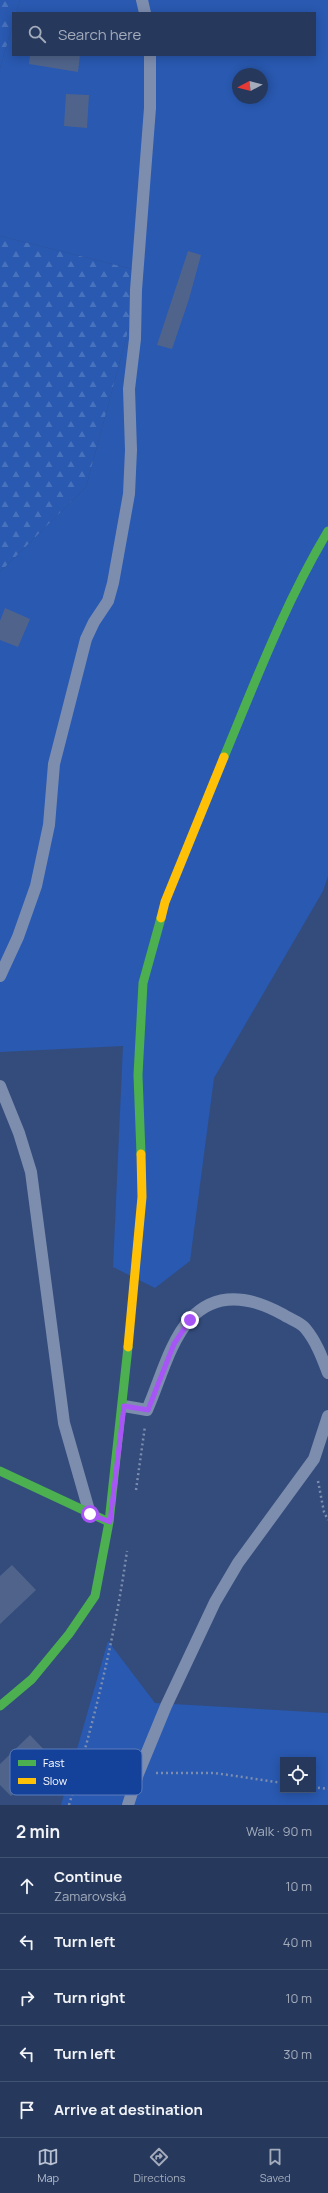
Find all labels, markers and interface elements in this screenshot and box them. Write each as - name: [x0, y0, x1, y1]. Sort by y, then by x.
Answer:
- search box: [12, 12, 316, 56]
- icon: search: [26, 23, 48, 45]
- text: Search here: [58, 24, 141, 45]
- north arrow: [232, 68, 268, 104]
- route end: [181, 1311, 199, 1329]
- route start: [81, 1505, 99, 1523]
- legend: [10, 1749, 142, 1795]
- text: Fast: [43, 1755, 65, 1770]
- map controls: [280, 1757, 316, 1793]
- button: locate: [280, 1757, 316, 1793]
- text: Slow: [43, 1773, 68, 1788]
- text: 2 min: [16, 1820, 60, 1843]
- text: Walk · 90 m: [246, 1822, 312, 1840]
- text: Continue: [54, 1866, 122, 1887]
- icon: ahead: [16, 1875, 38, 1897]
- text: 10 m: [285, 1877, 312, 1895]
- text: Zamarovská: [54, 1887, 126, 1905]
- icon: left: [16, 1931, 38, 1953]
- text: Turn left: [54, 1931, 116, 1952]
- text: 40 m: [283, 1933, 312, 1951]
- icon: right: [16, 1987, 38, 2009]
- text: Turn right: [54, 1987, 125, 2008]
- text: 10 m: [285, 1989, 312, 2007]
- icon: left: [16, 2043, 38, 2065]
- text: Turn left: [54, 2043, 116, 2064]
- text: 30 m: [283, 2045, 312, 2063]
- icon: arrive: [16, 2099, 38, 2121]
- text: Arrive at destination: [54, 2099, 203, 2120]
- tab: Map: [37, 2146, 59, 2185]
- tab: Directions: [133, 2146, 186, 2185]
- tab: Saved: [260, 2146, 291, 2185]

